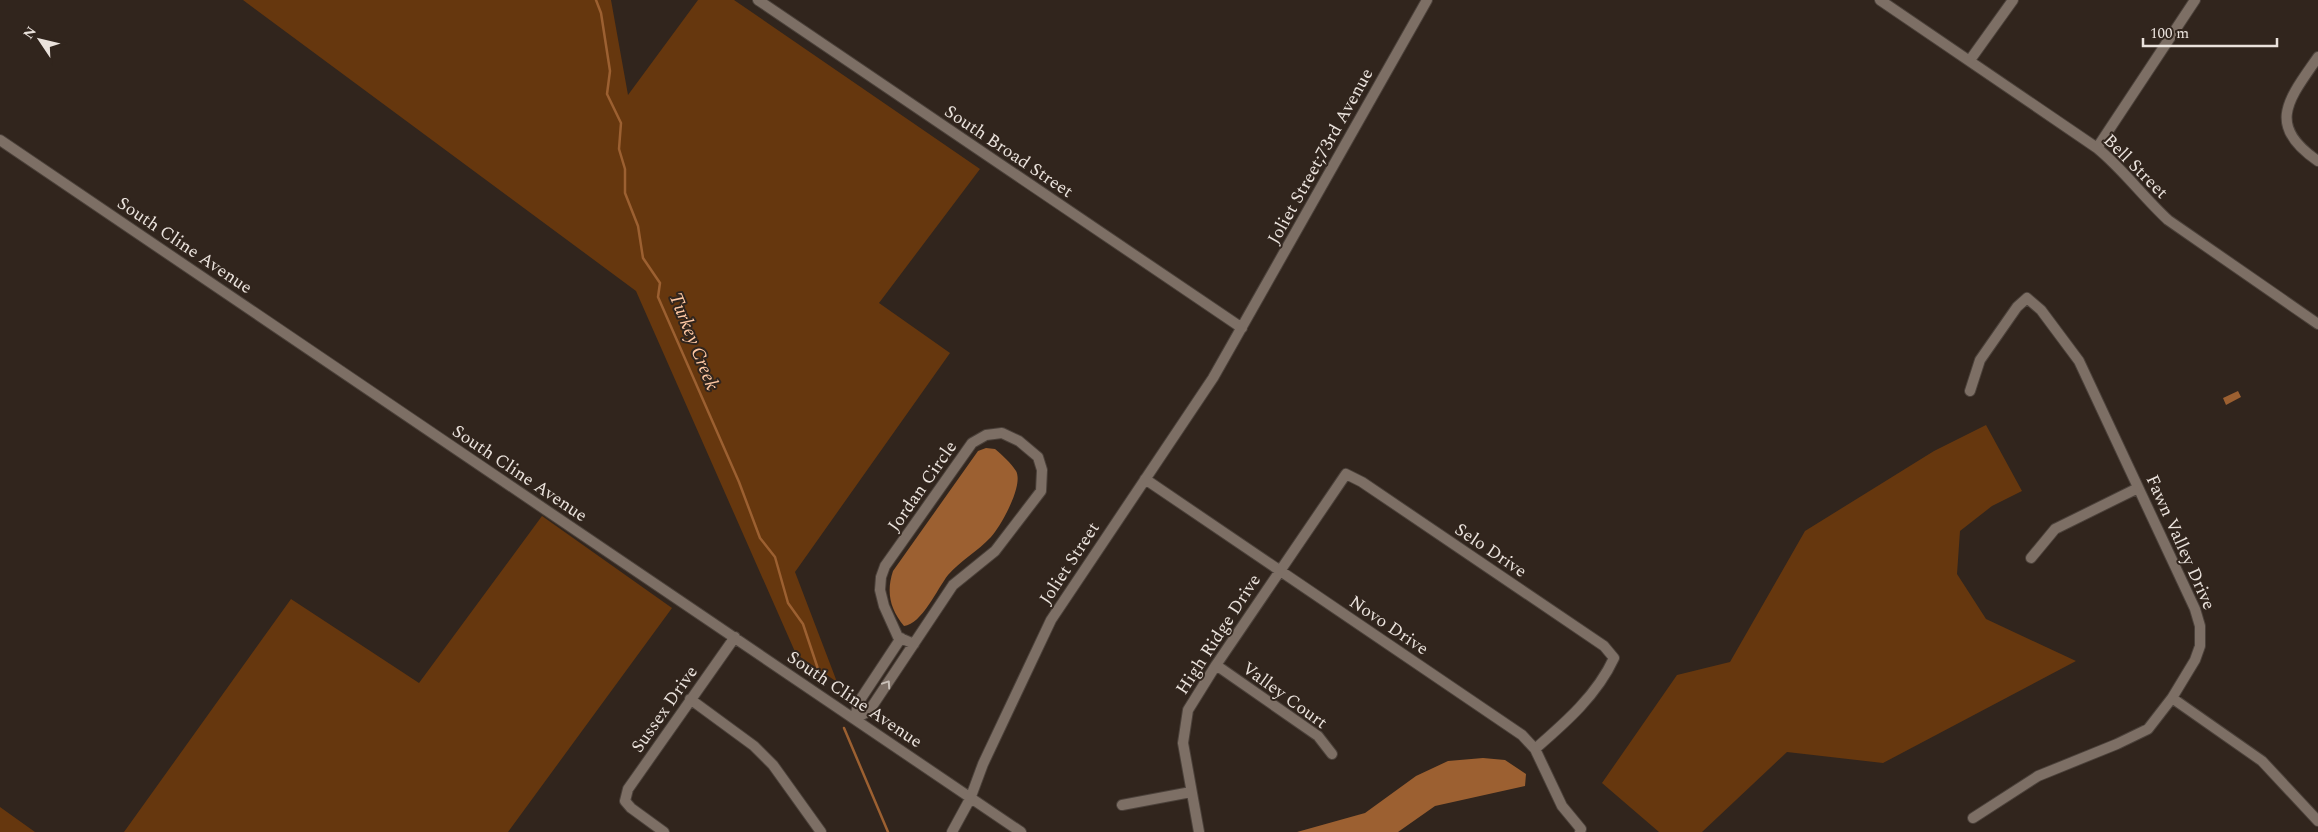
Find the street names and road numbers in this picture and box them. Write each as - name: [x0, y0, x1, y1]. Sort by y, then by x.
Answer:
- street label: Joliet Street;73rd Avenue: [1261, 63, 1380, 249]
- street label: South Broad Street: [939, 98, 1079, 205]
- street label: Bell Street: [2097, 127, 2175, 205]
- street label: South Cline Avenue: [112, 190, 258, 301]
- street label: South Cline Avenue: [447, 418, 593, 529]
- street label: Jordan Circle: [881, 435, 964, 537]
- street label: Fawn Valley Drive: [2139, 470, 2223, 614]
- street label: Joliet Street: [1032, 516, 1106, 610]
- street label: Selo Drive: [1449, 516, 1532, 585]
- street label: High Ridge Drive: [1169, 568, 1268, 700]
- street label: Novo Drive: [1343, 589, 1434, 662]
- street label: South Cline Avenue: [782, 644, 928, 755]
- street label: Valley Court: [1236, 655, 1333, 736]
- street label: Sussex Drive: [624, 660, 704, 758]

